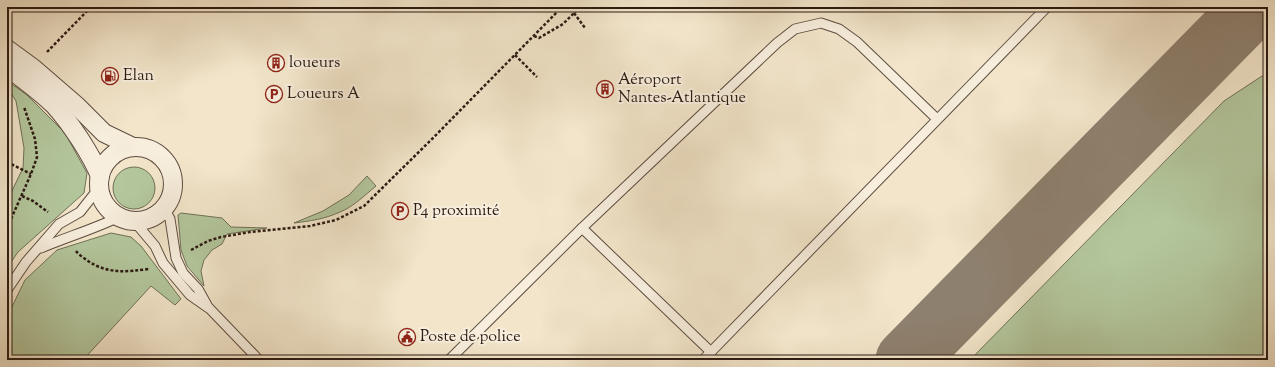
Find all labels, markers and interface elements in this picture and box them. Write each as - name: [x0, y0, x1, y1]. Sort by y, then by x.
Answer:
- place label: loueurs: [289, 52, 340, 75]
- building icon: loueurs: [266, 53, 286, 73]
- place label: Elan: [123, 65, 155, 88]
- fuel station icon: Elan: [100, 66, 120, 86]
- place label: Aéroport Nantes-Atlantique: [618, 69, 746, 110]
- building icon: Aéroport Nantes-Atlantique: [595, 79, 615, 99]
- place label: Loueurs A: [287, 83, 360, 106]
- parking icon: Loueurs A: [264, 84, 284, 104]
- place label: P4 proximité: [413, 200, 499, 223]
- parking icon: P4 proximité: [390, 201, 410, 221]
- place label: Poste de police: [420, 326, 521, 349]
- public building icon: Poste de police: [397, 327, 417, 347]

